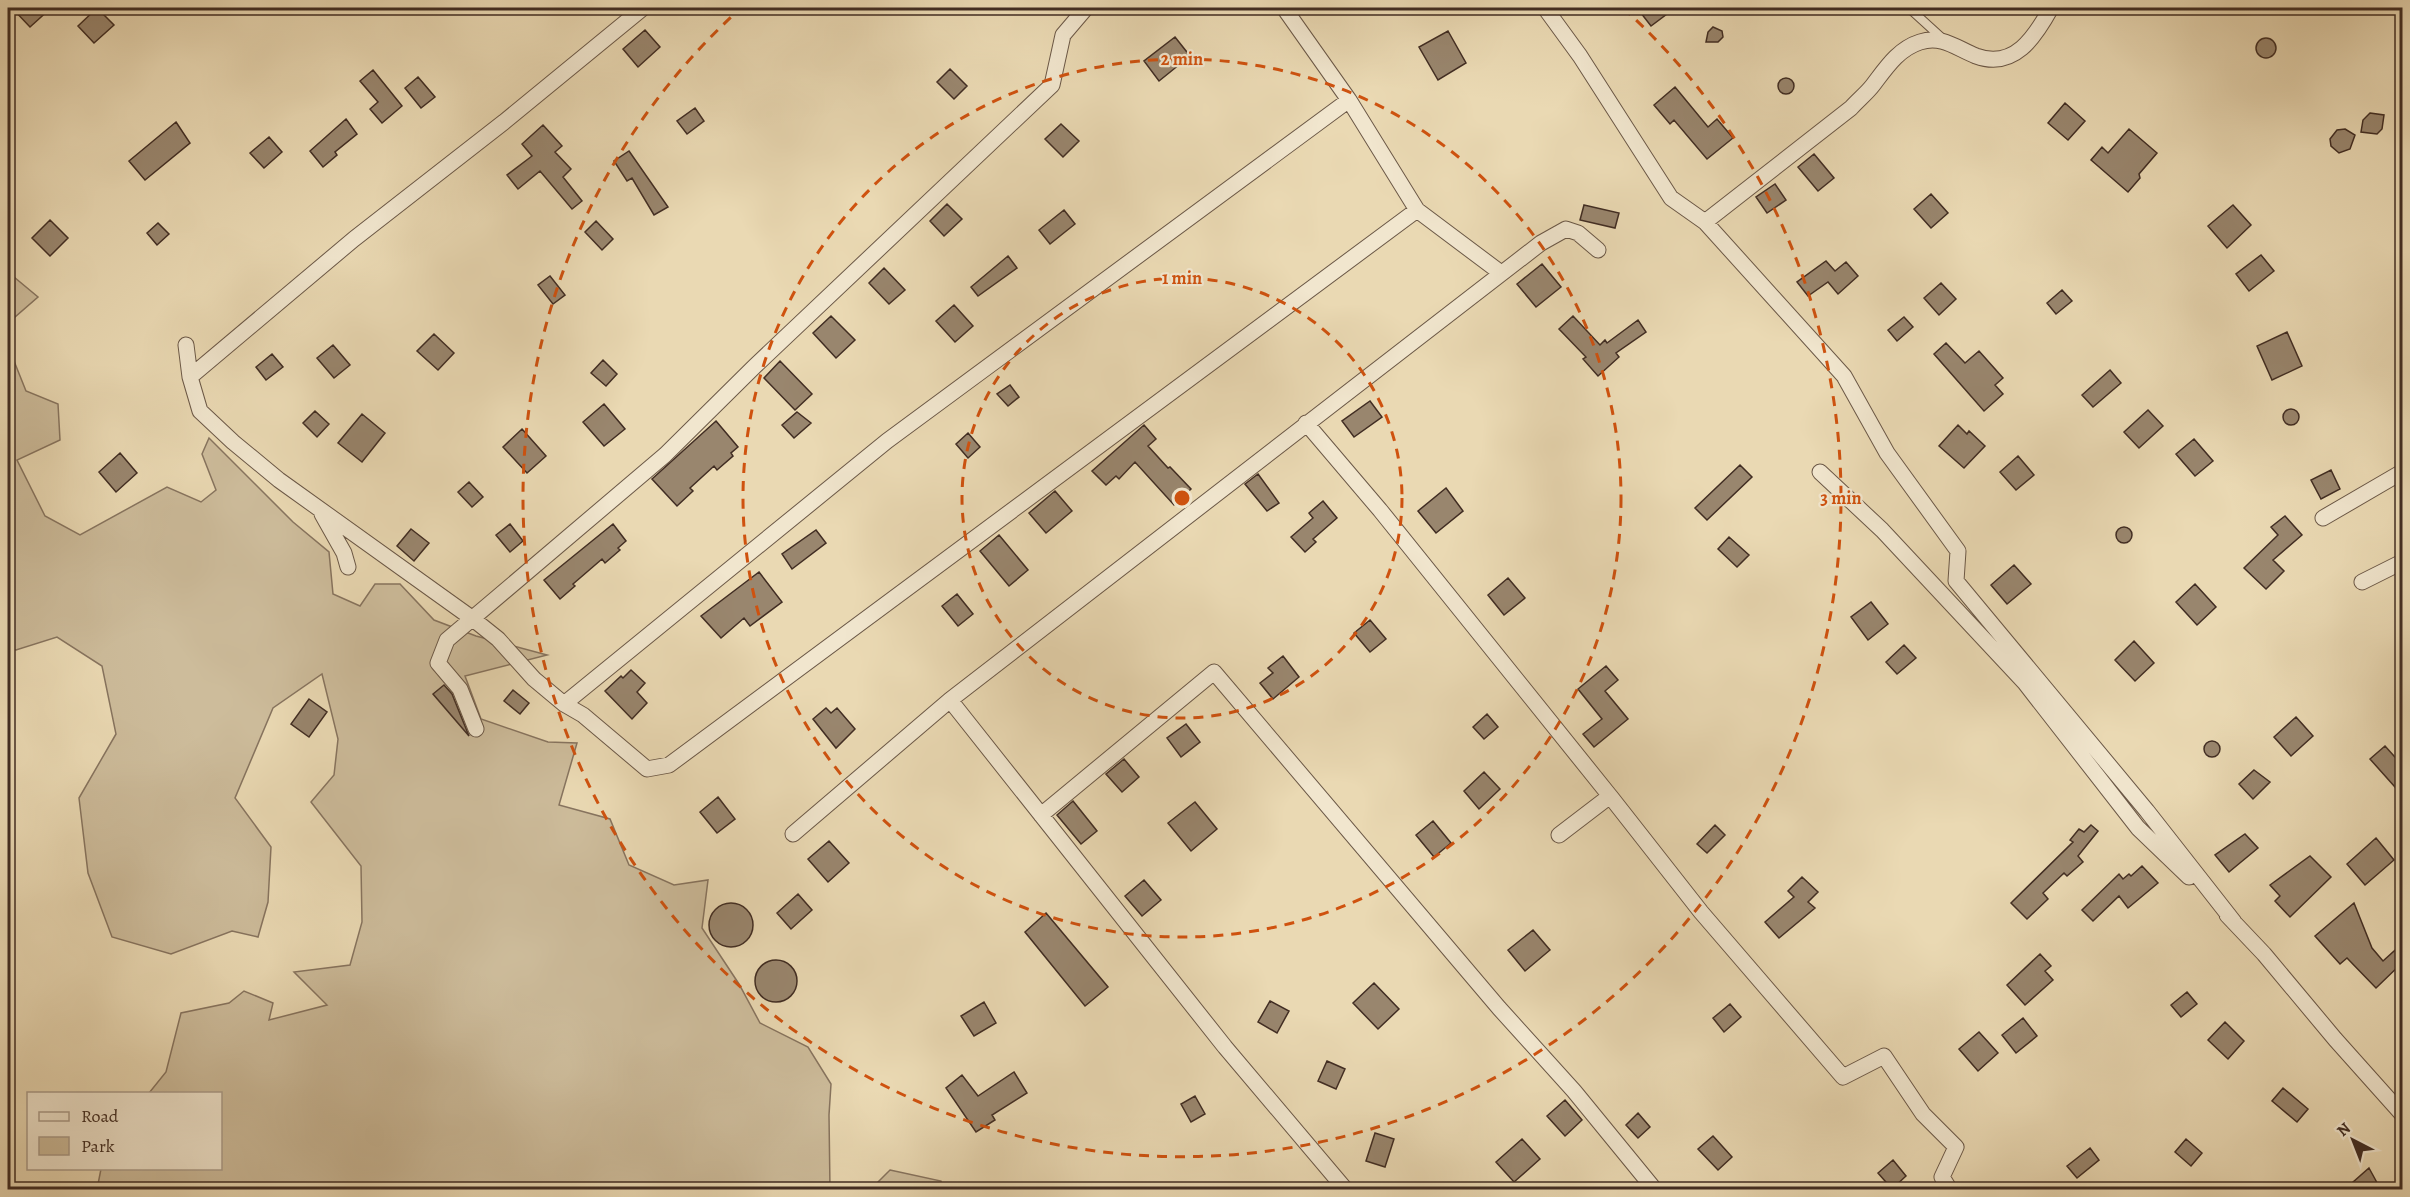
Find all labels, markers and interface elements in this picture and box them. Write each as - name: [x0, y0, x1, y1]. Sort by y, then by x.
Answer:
- text: 2 min: [1161, 47, 1203, 71]
- text: 1 min: [1162, 266, 1202, 290]
- text: 3 min: [1820, 486, 1862, 510]
- centre of rings: [1172, 488, 1192, 508]
- legend: [27, 1092, 222, 1170]
- text: Road: [81, 1104, 119, 1128]
- north arrow: [2323, 1110, 2383, 1170]
- text: N: [2332, 1117, 2356, 1142]
- text: Park: [81, 1134, 115, 1158]

